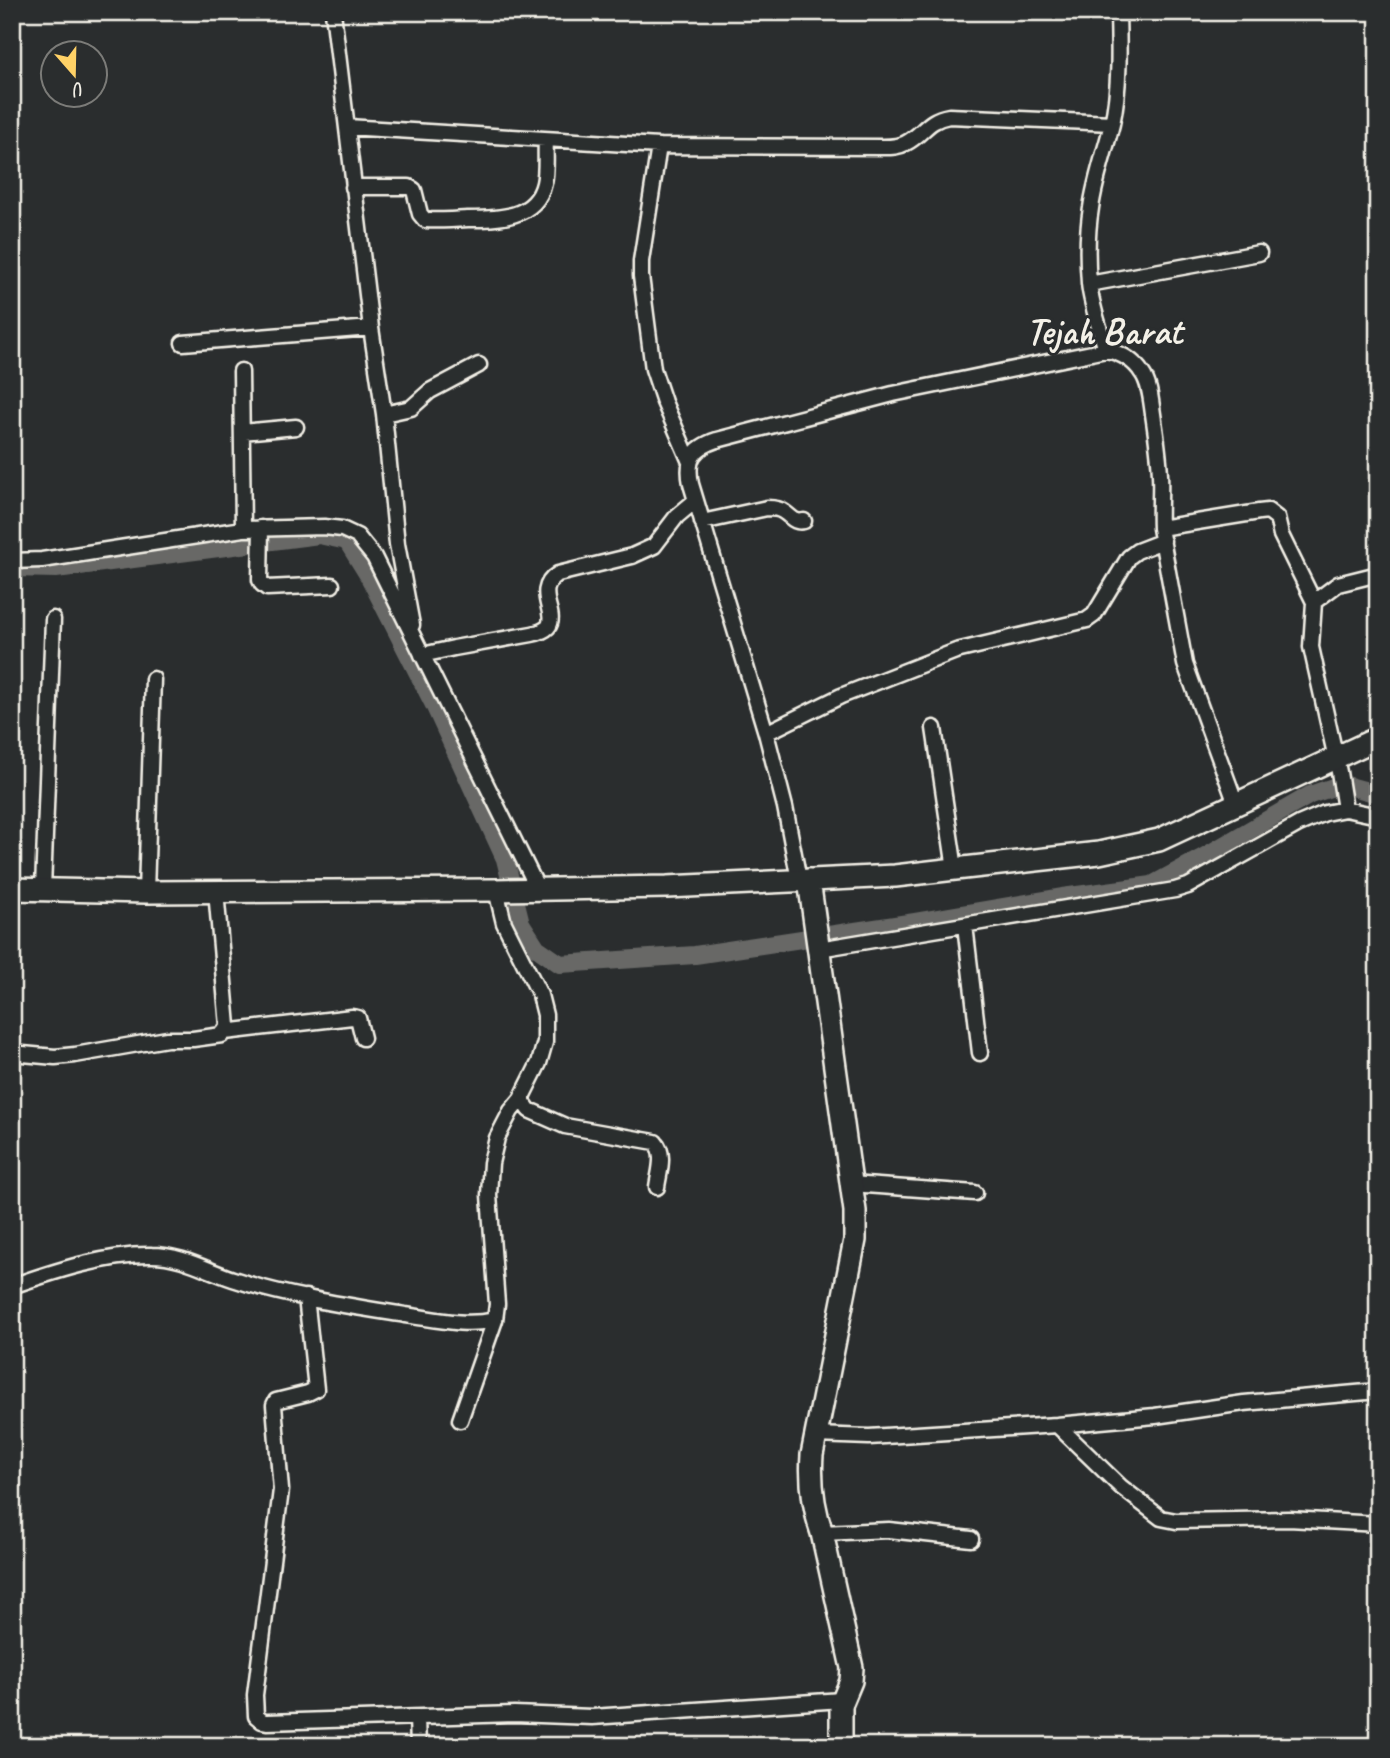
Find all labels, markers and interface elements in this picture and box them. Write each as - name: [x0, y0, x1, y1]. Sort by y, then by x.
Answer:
- north arrow: [38, 38, 108, 108]
- text: U: [67, 76, 88, 103]
- district label: Tejah Barat: [1026, 308, 1185, 355]

